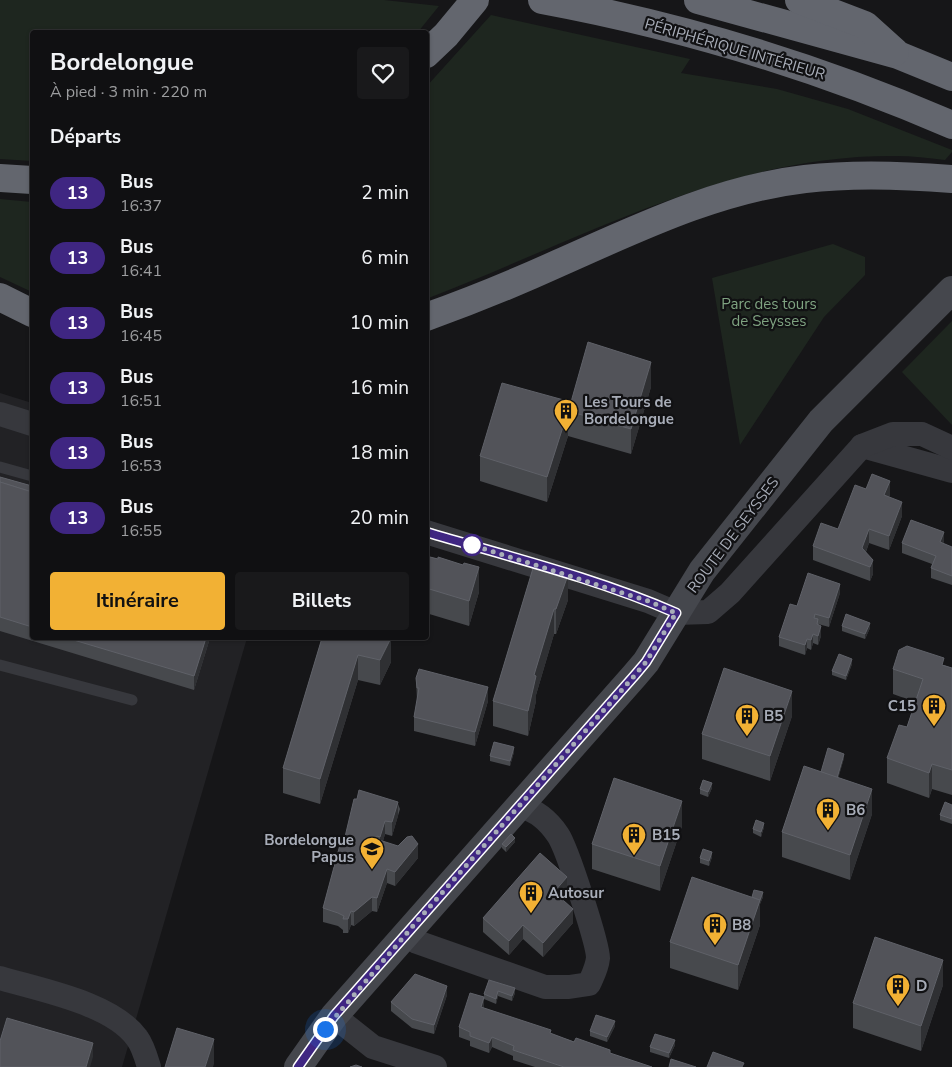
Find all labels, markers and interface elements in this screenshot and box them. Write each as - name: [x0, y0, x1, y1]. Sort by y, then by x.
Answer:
- street label: PÉRIPHÉRIQUE INTÉRIEUR: [642, 14, 828, 84]
- text: Bordelongue: [50, 46, 194, 78]
- button: heart: [357, 47, 409, 99]
- text: À pied · 3 min · 220 m: [50, 81, 207, 103]
- text: Départs: [50, 124, 121, 150]
- text: Bus: [120, 169, 153, 195]
- text: 2 min: [361, 180, 409, 206]
- text: 13: [67, 181, 88, 205]
- text: 16:37: [120, 195, 162, 217]
- text: Bus: [120, 234, 153, 260]
- text: 6 min: [361, 245, 409, 271]
- text: 13: [67, 246, 88, 270]
- text: 16:41: [120, 260, 162, 282]
- park label: Parc des tours de Seysses: [721, 294, 817, 331]
- text: Bus: [120, 299, 153, 325]
- text: 10 min: [350, 310, 409, 336]
- text: 13: [67, 311, 88, 335]
- text: 16:45: [120, 325, 162, 347]
- text: Bus: [120, 364, 153, 390]
- text: 16 min: [350, 375, 409, 401]
- text: 13: [67, 376, 88, 400]
- text: 16:51: [120, 390, 162, 412]
- place label: Les Tours de Bordelongue: [584, 392, 674, 429]
- building icon: Les Tours de Bordelongue: [553, 398, 579, 432]
- text: Bus: [120, 429, 153, 455]
- text: 18 min: [350, 440, 409, 466]
- text: 13: [67, 441, 88, 465]
- text: 16:53: [120, 455, 162, 477]
- street label: ROUTE DE SEYSSES: [683, 473, 783, 597]
- text: Bus: [120, 494, 153, 520]
- text: 20 min: [350, 505, 409, 531]
- text: 13: [67, 506, 88, 530]
- text: 16:55: [120, 520, 162, 542]
- unlabelled marker: [461, 534, 483, 556]
- button: Itinéraire: [50, 572, 225, 630]
- button: Billets: [235, 572, 409, 630]
- building icon: C15: [921, 693, 947, 727]
- place label: C15: [888, 696, 916, 716]
- building icon: B5: [734, 703, 760, 737]
- place label: B5: [764, 706, 783, 726]
- building icon: B6: [815, 797, 841, 831]
- place label: B6: [846, 800, 865, 820]
- building icon: B15: [621, 822, 647, 856]
- place label: B15: [652, 825, 680, 845]
- place label: Bordelongue Papus: [264, 830, 354, 867]
- school or university icon: Bordelongue Papus: [359, 836, 385, 870]
- building icon: Autosur: [518, 880, 544, 914]
- place label: Autosur: [548, 883, 604, 903]
- building icon: B8: [702, 912, 728, 946]
- place label: B8: [732, 915, 751, 935]
- building icon: D: [885, 973, 911, 1007]
- place label: D: [916, 976, 927, 996]
- your location: [313, 1017, 338, 1042]

